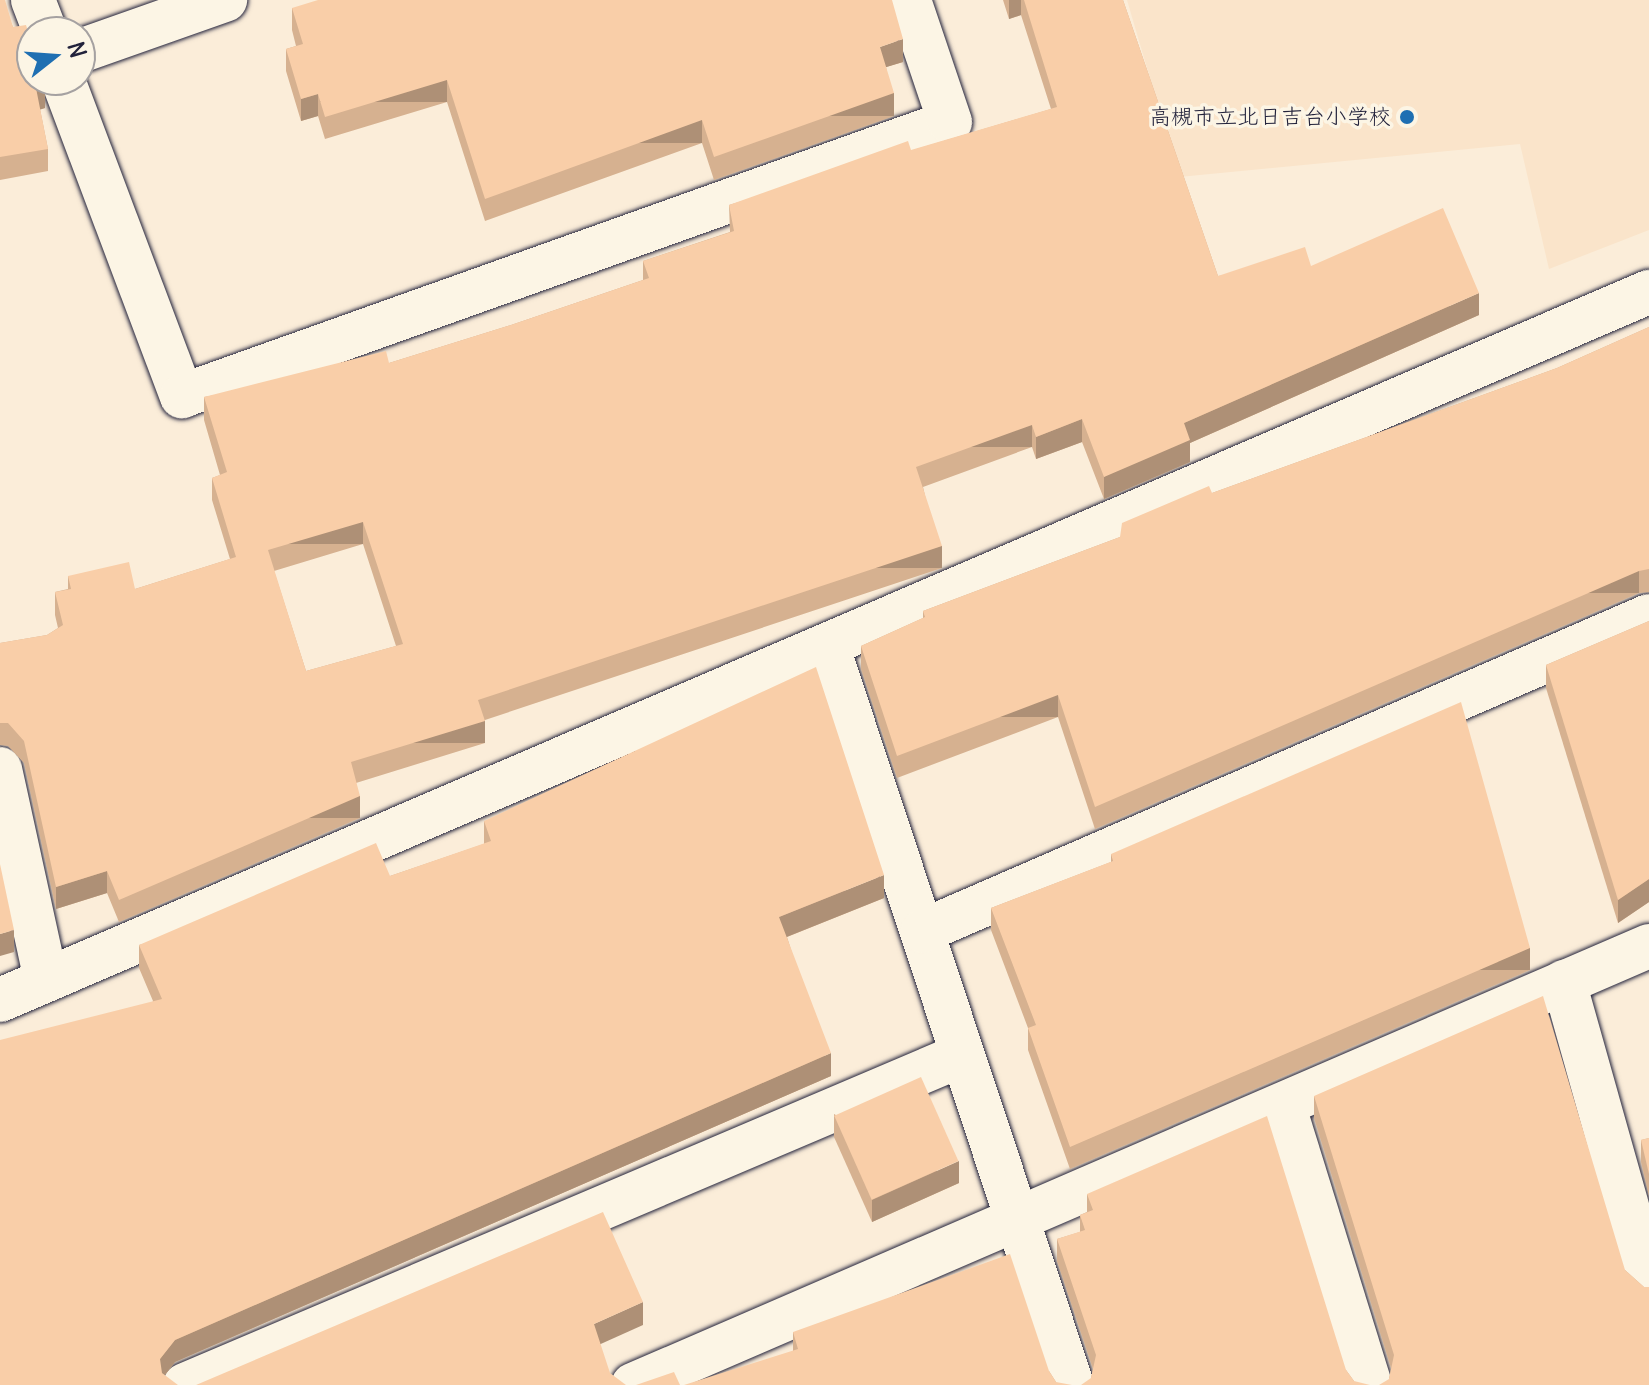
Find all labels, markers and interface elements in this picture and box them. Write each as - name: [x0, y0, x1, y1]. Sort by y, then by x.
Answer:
- north arrow: [16, 16, 96, 96]
- text: N: [61, 38, 93, 61]
- place label: 高槻市立北日吉台小学校: [1149, 104, 1391, 130]
- marker: 高槻市立北日吉台小学校: [1398, 108, 1416, 126]

